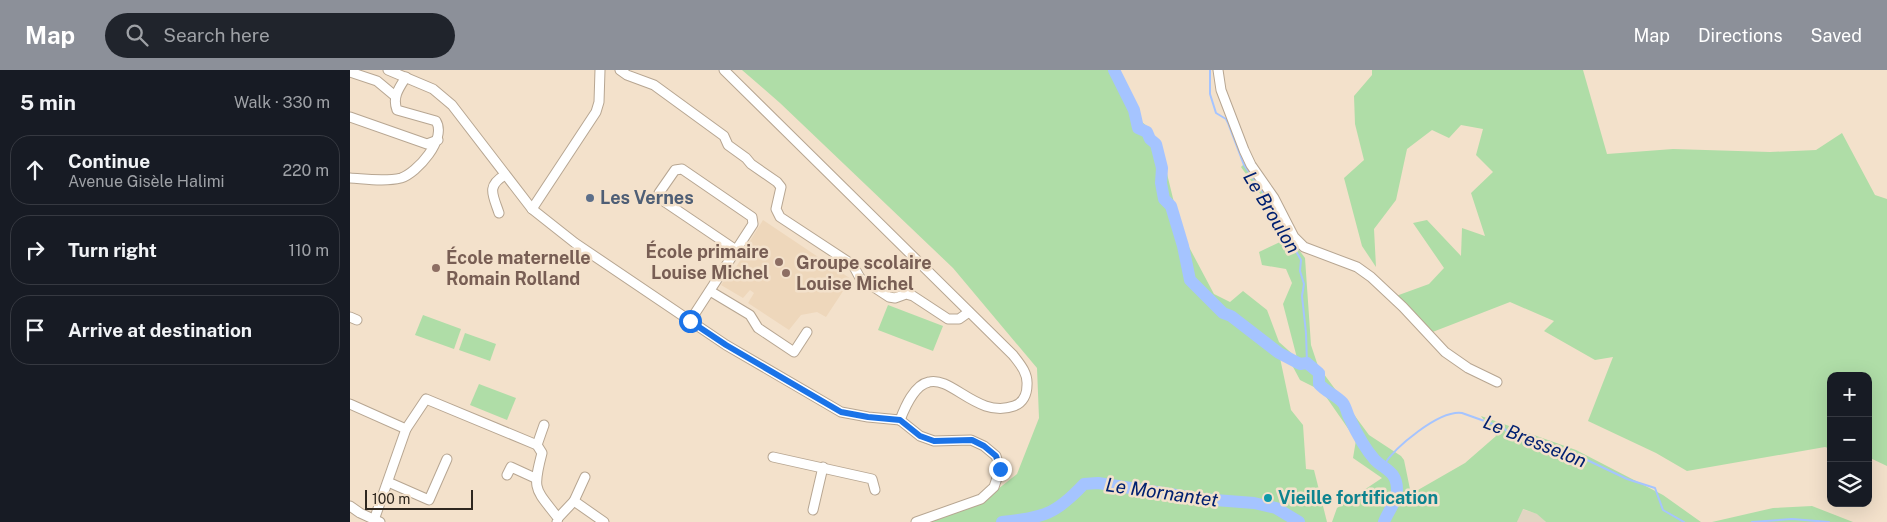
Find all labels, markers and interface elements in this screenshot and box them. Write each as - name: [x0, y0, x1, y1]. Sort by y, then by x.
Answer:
- search box: [105, 13, 455, 58]
- text: Map: [25, 21, 75, 49]
- icon: search: [123, 21, 151, 49]
- text: Search here: [163, 24, 270, 46]
- text: Map: [1633, 25, 1670, 46]
- text: Directions: [1698, 25, 1783, 46]
- text: Saved: [1811, 25, 1862, 46]
- text: 5 min: [20, 90, 76, 115]
- text: Walk · 330 m: [234, 93, 330, 112]
- text: Continue: [68, 150, 150, 172]
- icon: ahead: [21, 156, 49, 184]
- text: 220 m: [282, 161, 329, 180]
- water label: Le Broulon: [1239, 167, 1305, 257]
- text: Avenue Gisèle Halimi: [68, 172, 225, 191]
- place label: Les Vernes: [600, 187, 694, 208]
- marker: Les Vernes: [584, 192, 596, 204]
- icon: right: [21, 236, 49, 264]
- text: Turn right: [68, 239, 157, 261]
- place label: École primaire Louise Michel: [646, 240, 769, 283]
- text: 110 m: [288, 241, 329, 260]
- place label: École maternelle Romain Rolland: [446, 246, 591, 289]
- place label: Groupe scolaire Louise Michel: [796, 252, 932, 294]
- marker: École primaire Louise Michel: [773, 256, 785, 268]
- marker: École maternelle Romain Rolland: [430, 262, 442, 274]
- marker: Groupe scolaire Louise Michel: [780, 267, 792, 279]
- route start: [679, 310, 702, 333]
- icon: arrive: [21, 316, 49, 344]
- text: Arrive at destination: [68, 319, 252, 341]
- map controls: [1827, 372, 1872, 507]
- button: +: [1827, 372, 1872, 417]
- water label: Le Bresselon: [1480, 410, 1590, 472]
- button: −: [1827, 417, 1872, 462]
- route end: [989, 458, 1012, 481]
- button: layers: [1827, 462, 1872, 507]
- water label: Le Mornantet: [1104, 473, 1220, 511]
- scale bar: [365, 487, 472, 510]
- place label: Vieille fortification: [1278, 487, 1438, 508]
- text: 100 m: [372, 491, 410, 507]
- marker: Vieille fortification: [1262, 492, 1274, 504]

